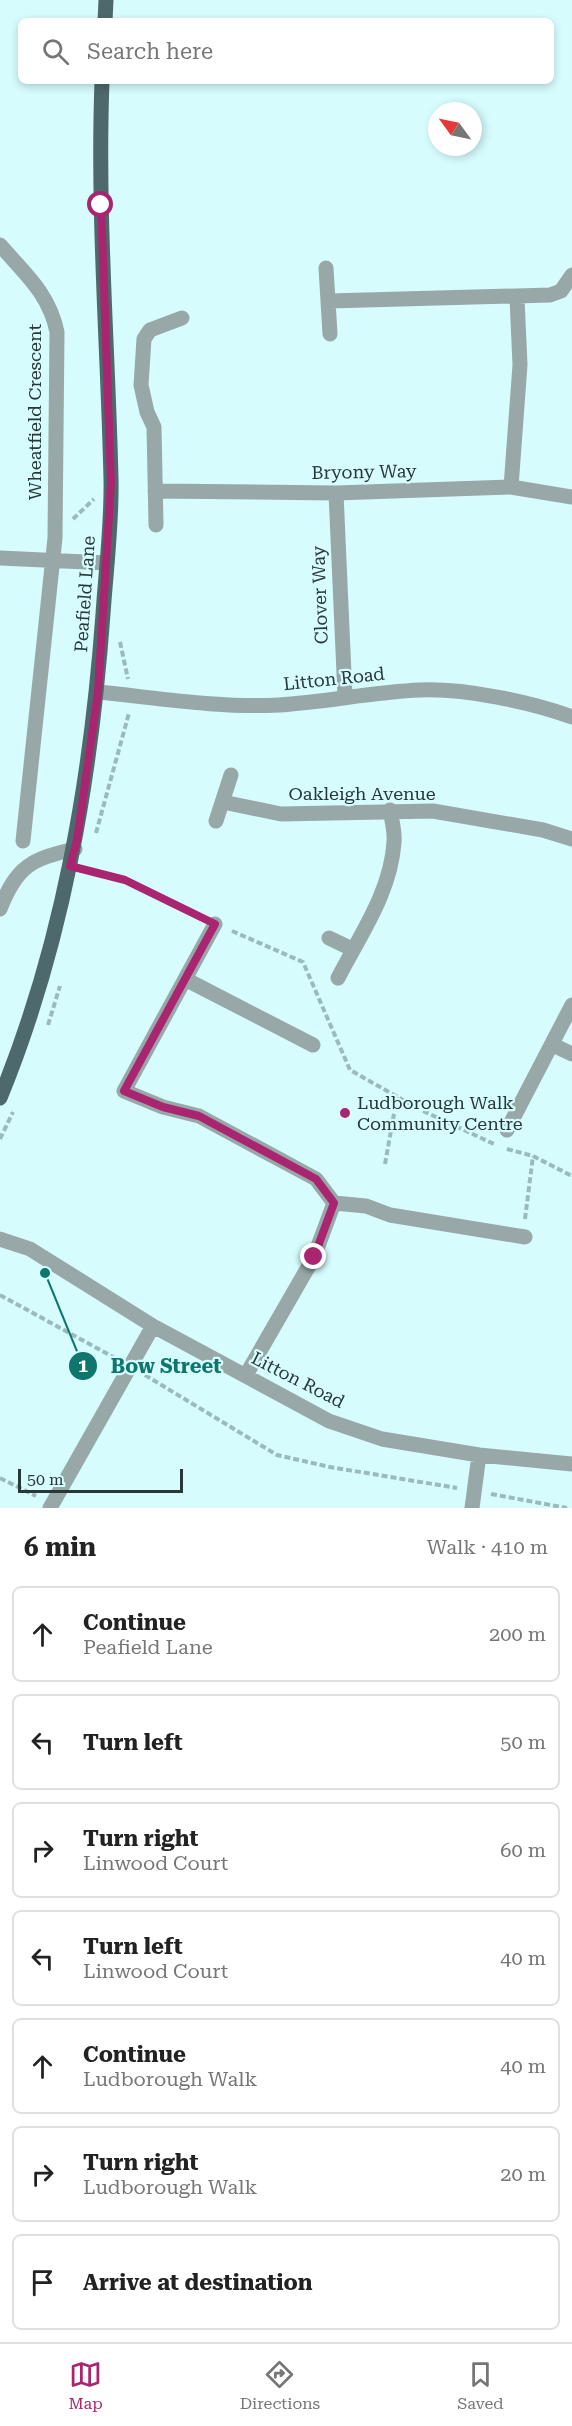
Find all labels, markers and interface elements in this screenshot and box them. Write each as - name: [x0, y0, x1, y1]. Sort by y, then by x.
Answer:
- search box: [18, 18, 554, 84]
- icon: search: [39, 35, 72, 68]
- text: Search here: [87, 39, 213, 64]
- north arrow: [428, 102, 482, 156]
- route start: [87, 191, 113, 217]
- street label: Wheatfield Crescent: [24, 323, 45, 500]
- street label: Bryony Way: [311, 460, 417, 483]
- street label: Peafield Lane: [70, 535, 99, 653]
- street label: Clover Way: [307, 545, 332, 645]
- street label: Litton Road: [282, 663, 386, 694]
- street label: Oakleigh Avenue: [288, 783, 436, 804]
- place label: Ludborough Walk Community Centre: [357, 1092, 523, 1134]
- marker: Ludborough Walk Community Centre: [338, 1106, 352, 1120]
- route end: [300, 1243, 326, 1269]
- callout: Bow Street: [68, 1347, 233, 1385]
- street label: Litton Road: [248, 1347, 349, 1412]
- text: Bow Street: [111, 1354, 221, 1378]
- text: 1: [78, 1355, 88, 1376]
- scale bar: [18, 1466, 183, 1494]
- text: 50 m: [27, 1470, 64, 1489]
- text: 6 min: [24, 1532, 96, 1562]
- text: Walk · 410 m: [427, 1535, 548, 1559]
- text: Continue: [83, 1610, 186, 1635]
- icon: ahead: [26, 1618, 59, 1651]
- text: 200 m: [489, 1622, 546, 1646]
- text: Peafield Lane: [83, 1635, 213, 1659]
- icon: left: [26, 1726, 59, 1759]
- text: Turn left: [83, 1730, 183, 1755]
- text: 50 m: [500, 1730, 546, 1754]
- text: Turn right: [83, 1826, 198, 1851]
- icon: right: [26, 1834, 59, 1867]
- text: 60 m: [500, 1838, 546, 1862]
- text: Linwood Court: [83, 1851, 228, 1875]
- text: Turn left: [83, 1934, 183, 1959]
- icon: left: [26, 1942, 59, 1975]
- text: 40 m: [500, 1946, 546, 1970]
- text: Linwood Court: [83, 1959, 228, 1983]
- text: Continue: [83, 2042, 186, 2067]
- icon: ahead: [26, 2050, 59, 2083]
- text: 40 m: [500, 2054, 546, 2078]
- text: Ludborough Walk: [83, 2067, 257, 2091]
- text: Turn right: [83, 2150, 198, 2175]
- icon: right: [26, 2158, 59, 2191]
- text: 20 m: [500, 2162, 546, 2186]
- text: Ludborough Walk: [83, 2175, 257, 2199]
- icon: arrive: [26, 2266, 59, 2299]
- text: Arrive at destination: [83, 2270, 312, 2295]
- tab: Map: [68, 2358, 103, 2413]
- tab: Directions: [240, 2358, 320, 2413]
- tab: Saved: [457, 2358, 504, 2413]

